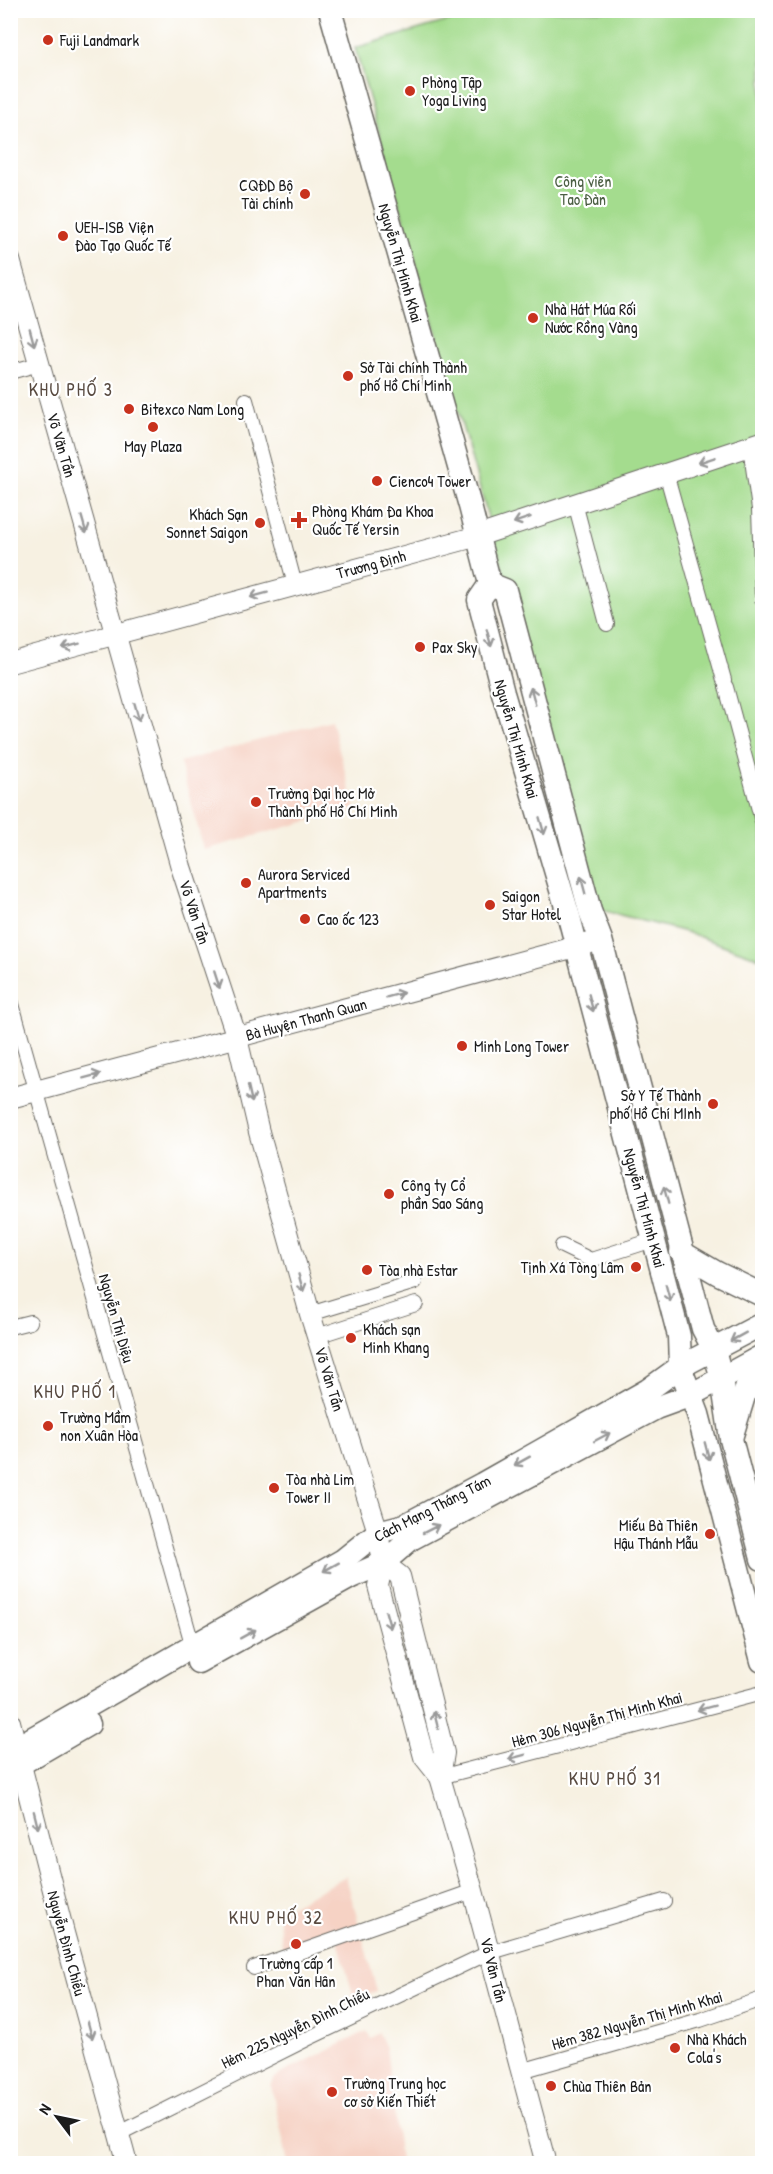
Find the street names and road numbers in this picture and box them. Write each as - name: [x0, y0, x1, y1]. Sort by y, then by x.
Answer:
- street label: Nguyễn Thị Minh Khai: [373, 201, 429, 325]
- street label: Võ Văn Tần: [42, 410, 82, 480]
- street label: Trương Định: [334, 544, 408, 584]
- street label: Nguyễn Thị Minh Khai: [489, 677, 545, 801]
- street label: Võ Văn Tần: [174, 877, 216, 947]
- street label: Bà Huyện Thanh Quan: [243, 992, 369, 1046]
- street label: Nguyễn Thị Minh Khai: [618, 1146, 672, 1270]
- street label: Nguyễn Thị Diệu: [94, 1271, 140, 1366]
- street label: Võ Văn Tần: [310, 1344, 350, 1414]
- street label: Cách Mạng Tháng Tám: [370, 1469, 494, 1547]
- street label: Hẻm 306 Nguyễn Thị Minh Khai: [509, 1686, 685, 1752]
- street label: Nguyễn Đình Chiểu: [42, 1888, 92, 1999]
- street label: Võ Văn Tần: [475, 1935, 513, 2005]
- street label: Hẻm 225 Nguyễn Ðình Chiểu: [217, 1982, 373, 2073]
- street label: Hẻm 382 Nguyễn Thị Minh Khai: [549, 1985, 725, 2055]

